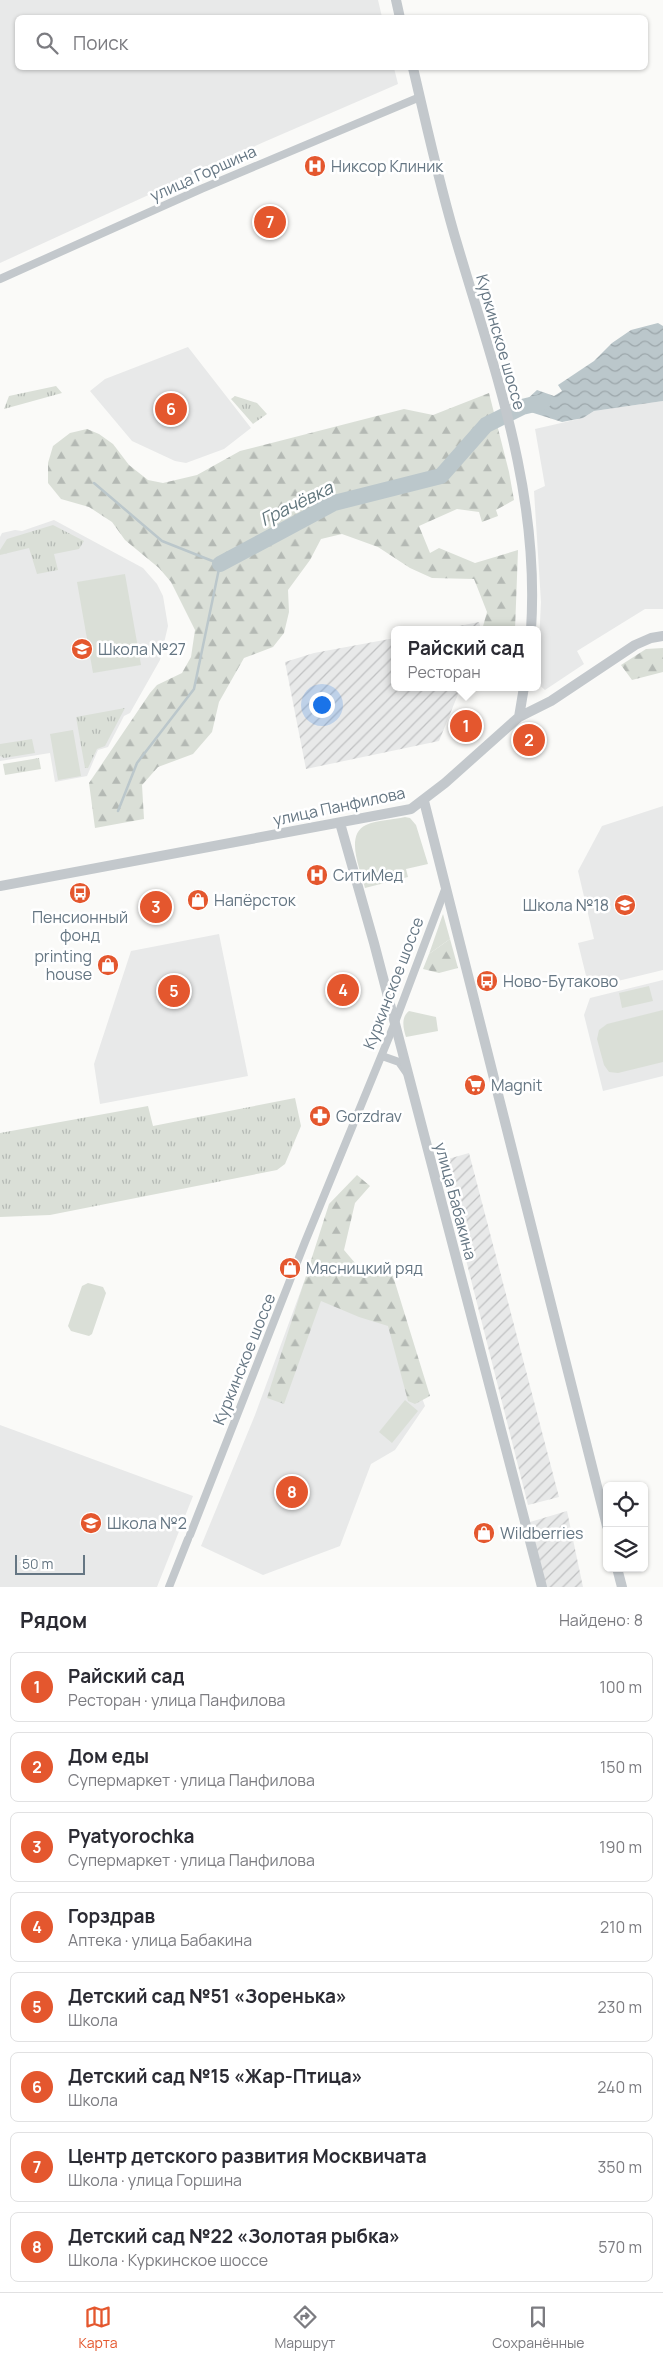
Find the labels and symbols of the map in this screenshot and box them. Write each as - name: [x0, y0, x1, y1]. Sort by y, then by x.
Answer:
- street label: улица Горшина: [146, 140, 260, 206]
- hospital icon: Никсор Клиник: [303, 154, 327, 178]
- place label: Никсор Клиник: [331, 155, 444, 177]
- pin: 7: [254, 203, 286, 241]
- street label: Куркинское шоссе: [471, 272, 531, 412]
- pin: 6: [155, 390, 187, 428]
- water label: Грачёвка: [256, 475, 337, 531]
- school or university icon: Школа №27: [70, 637, 94, 661]
- place label: Школа №27: [98, 638, 186, 660]
- your location: [309, 692, 335, 718]
- pin: 1: [450, 707, 482, 745]
- pin: 2: [513, 721, 545, 759]
- street label: улица Панфилова: [271, 781, 407, 831]
- hospital icon: СитиМед: [305, 863, 329, 887]
- place label: СитиМед: [333, 864, 404, 886]
- bus stop icon: Пенсионный фонд: [68, 881, 92, 905]
- pin: 3: [140, 888, 172, 926]
- shop icon: Напёрсток: [186, 888, 210, 912]
- place label: Напёрсток: [214, 889, 297, 911]
- school or university icon: Школа №18: [613, 893, 637, 917]
- place label: Школа №18: [523, 894, 609, 916]
- place label: Пенсионный фонд: [32, 906, 128, 946]
- street label: Куркинское шоссе: [358, 914, 428, 1052]
- place label: printing house: [34, 945, 92, 985]
- shop icon: printing house: [96, 953, 120, 977]
- bus stop icon: Ново-Бутаково: [475, 969, 499, 993]
- place label: Ново-Бутаково: [503, 970, 618, 992]
- pin: 4: [327, 971, 359, 1009]
- pin: 5: [158, 972, 190, 1010]
- supermarket icon: Magnit: [463, 1073, 487, 1097]
- place label: Magnit: [491, 1074, 542, 1096]
- pharmacy icon: Gorzdrav: [308, 1104, 332, 1128]
- place label: Gorzdrav: [336, 1105, 402, 1127]
- street label: улица Бабакина: [430, 1140, 482, 1262]
- shop icon: Мясницкий ряд: [278, 1256, 302, 1280]
- place label: Мясницкий ряд: [306, 1257, 423, 1279]
- street label: Куркинское шоссе: [208, 1290, 280, 1428]
- pin: 8: [276, 1473, 308, 1511]
- school or university icon: Школа №2: [79, 1511, 103, 1535]
- place label: Школа №2: [107, 1512, 187, 1534]
- shop icon: Wildberries: [472, 1521, 496, 1545]
- place label: Wildberries: [500, 1522, 583, 1544]
- scale bar: [15, 1552, 85, 1575]

